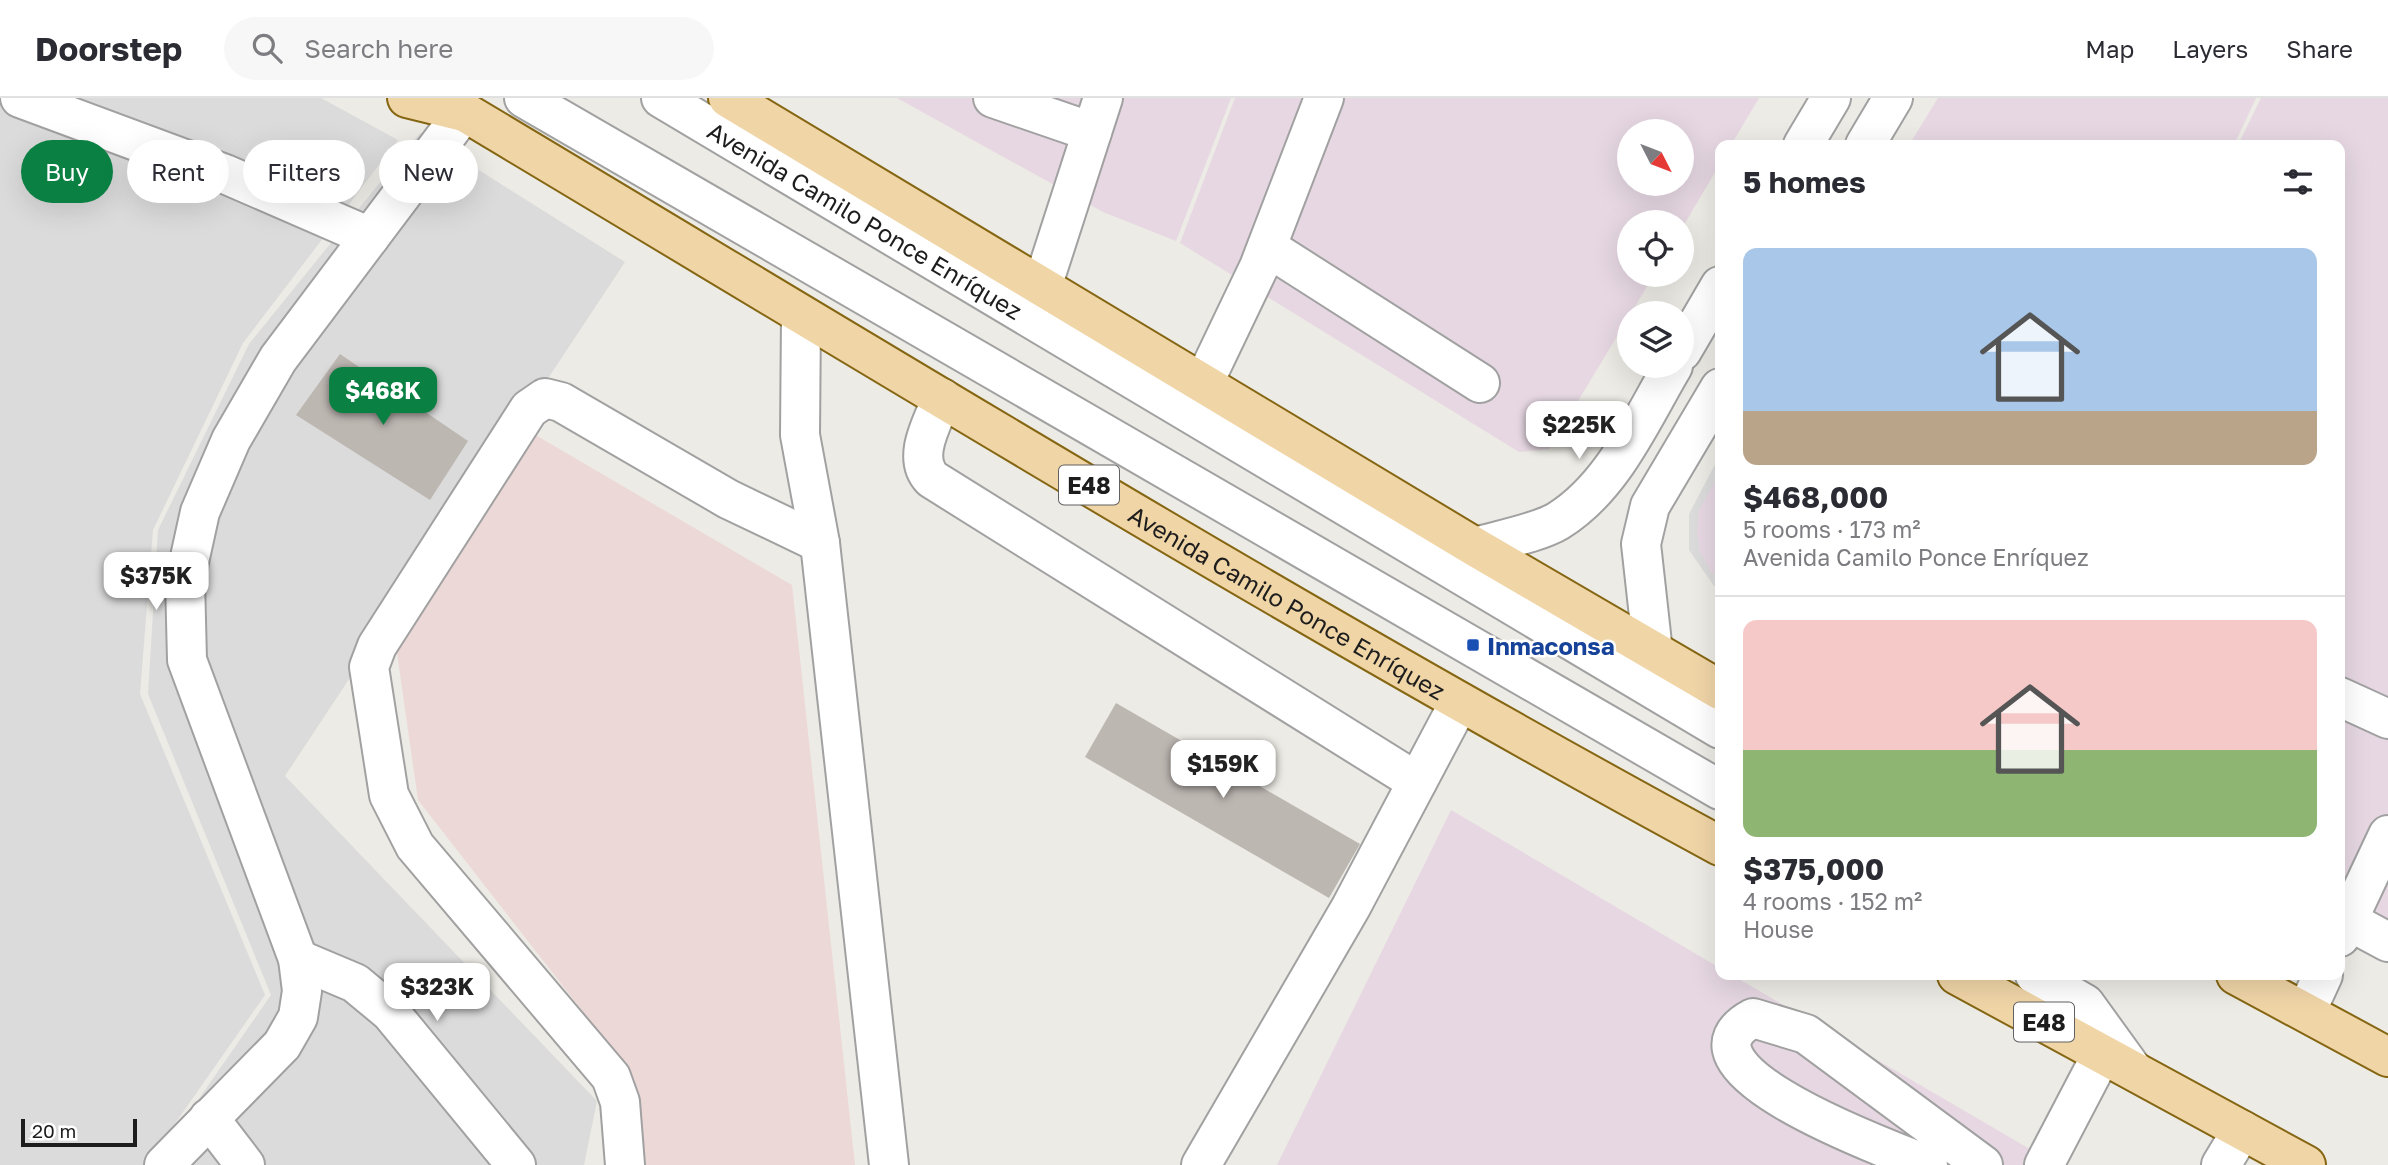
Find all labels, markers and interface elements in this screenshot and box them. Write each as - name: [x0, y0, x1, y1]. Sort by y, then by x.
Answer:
- search box: [224, 17, 714, 80]
- text: Doorstep: [35, 29, 182, 68]
- icon: search: [248, 29, 286, 67]
- text: Search here: [304, 33, 453, 64]
- text: Map: [2085, 34, 2134, 63]
- text: Layers: [2172, 34, 2248, 63]
- text: Share: [2286, 34, 2353, 63]
- street label: Avenida Camilo Ponce Enríquez: [703, 115, 1028, 325]
- north arrow: [1617, 119, 1694, 196]
- map controls: [1617, 119, 1694, 378]
- chip: Buy: [21, 140, 113, 203]
- chip: Rent: [127, 140, 229, 203]
- chip: Filters: [243, 140, 365, 203]
- chip: New: [379, 140, 478, 203]
- icon: filters: [2279, 163, 2317, 201]
- text: 5 homes: [1743, 164, 1866, 200]
- button: locate: [1617, 210, 1694, 287]
- icon: home: [1967, 294, 2093, 420]
- button: layers: [1617, 301, 1694, 378]
- pin: $468K: [334, 368, 432, 427]
- text: $468K: [345, 376, 421, 404]
- pin: $225K: [1530, 402, 1628, 461]
- text: $225K: [1542, 410, 1616, 438]
- road number: E48: [1059, 466, 1119, 504]
- text: $468,000: [1743, 479, 1888, 515]
- street label: Avenida Camilo Ponce Enríquez: [1124, 499, 1451, 705]
- text: 5 rooms · 173 m²: [1743, 515, 1921, 543]
- text: Avenida Camilo Ponce Enríquez: [1743, 543, 2089, 571]
- pin: $375K: [107, 552, 205, 612]
- text: $375K: [120, 561, 192, 589]
- place label: Inmaconsa: [1487, 631, 1615, 660]
- marker: Inmaconsa: [1465, 637, 1481, 653]
- icon: home: [1967, 666, 2093, 792]
- pin: $159K: [1174, 740, 1272, 800]
- text: $159K: [1187, 749, 1259, 777]
- text: $375,000: [1743, 851, 1884, 887]
- text: 4 rooms · 152 m²: [1743, 887, 1922, 915]
- text: House: [1743, 915, 1814, 943]
- pin: $323K: [388, 964, 486, 1023]
- text: $323K: [400, 972, 474, 1000]
- road number: E48: [2014, 1002, 2074, 1042]
- scale bar: [21, 1116, 136, 1148]
- text: 20 m: [32, 1119, 76, 1142]

